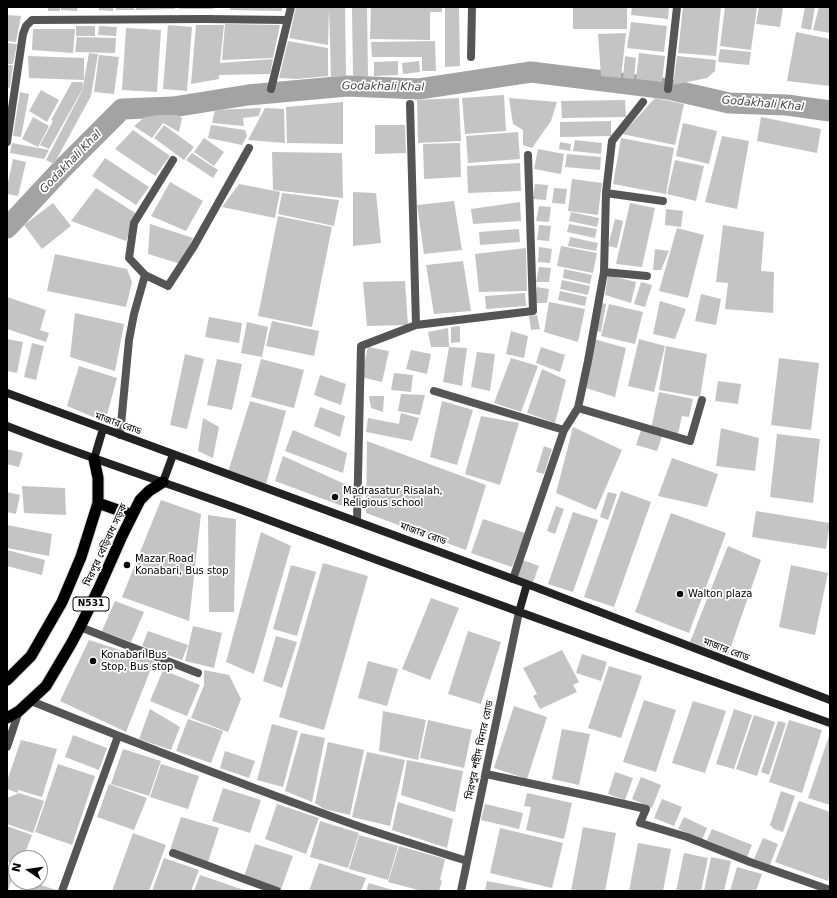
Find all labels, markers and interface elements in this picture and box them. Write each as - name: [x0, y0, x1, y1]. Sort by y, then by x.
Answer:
- water label: Godakhali Khal: [342, 80, 424, 94]
- water label: Godakhali Khal: [721, 94, 805, 114]
- water label: Godakhali Khal: [38, 128, 104, 196]
- street label: মাজার রোড: [93, 410, 143, 438]
- place label: Madrasatur Risalah, Religious school: [343, 485, 443, 508]
- marker: Madrasatur Risalah, Religious school: [330, 492, 340, 502]
- street label: মিরপুর বেড়িবাধ সড়ক: [82, 502, 130, 588]
- street label: মাজার রোড: [398, 520, 448, 548]
- place label: Mazar Road Konabari, Bus stop: [135, 553, 229, 576]
- marker: Mazar Road Konabari, Bus stop: [122, 560, 132, 570]
- place label: Walton plaza: [688, 588, 752, 600]
- marker: Walton plaza: [675, 589, 685, 599]
- road number: N531: [73, 597, 109, 611]
- street label: মাজার রোড: [701, 636, 751, 664]
- place label: Konabari Bus Stop, Bus stop: [101, 649, 173, 672]
- marker: Konabari Bus Stop, Bus stop: [88, 656, 98, 666]
- street label: মিরপুর শহীদ মিনার রোড: [464, 700, 496, 800]
- north arrow: [8, 850, 48, 890]
- text: N: [9, 861, 24, 873]

